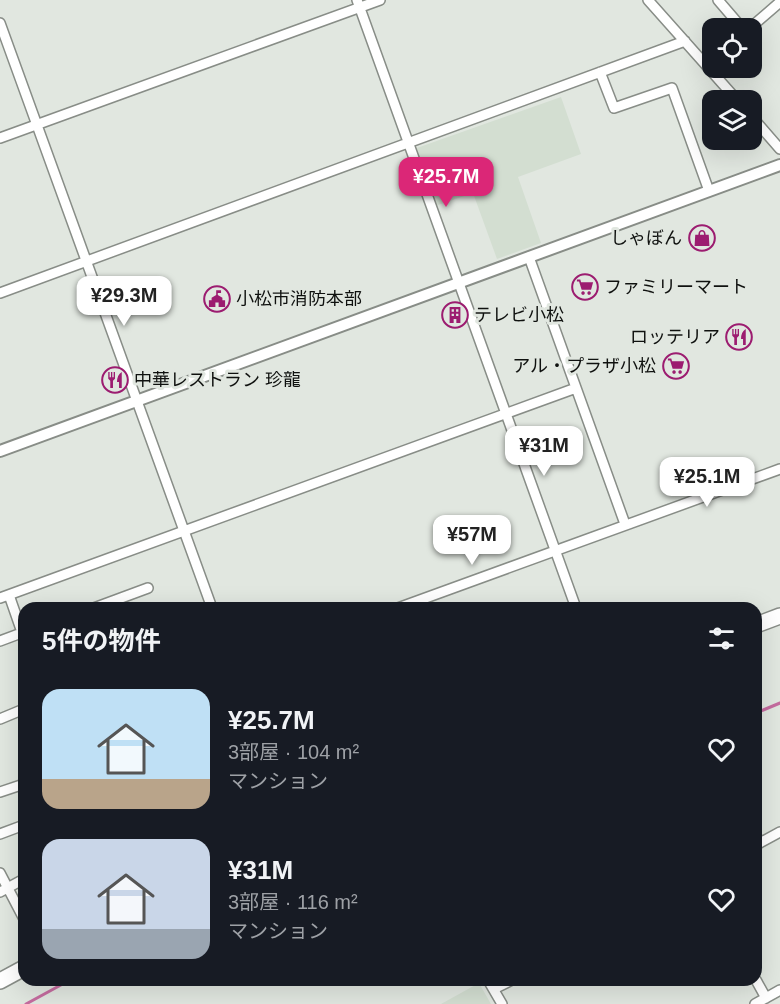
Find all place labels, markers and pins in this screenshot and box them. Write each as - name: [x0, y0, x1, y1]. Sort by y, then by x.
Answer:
- pin: ¥25.7M: [397, 157, 495, 208]
- shop icon: しゃぼん: [687, 223, 717, 253]
- place label: しゃぼん: [610, 228, 682, 248]
- supermarket icon: ファミリーマート: [570, 272, 600, 302]
- pin: ¥29.3M: [75, 276, 173, 327]
- place label: ファミリーマート: [604, 277, 748, 297]
- public building icon: 小松市消防本部: [202, 284, 232, 314]
- place label: 小松市消防本部: [236, 289, 362, 309]
- building icon: テレビ小松: [440, 300, 470, 330]
- place label: テレビ小松: [474, 305, 564, 325]
- restaurant icon: ロッテリア: [724, 322, 754, 352]
- place label: ロッテリア: [630, 327, 720, 347]
- supermarket icon: アル・プラザ小松: [661, 351, 691, 381]
- place label: アル・プラザ小松: [512, 356, 656, 376]
- restaurant icon: 中華レストラン 珍龍: [100, 365, 130, 395]
- place label: 中華レストラン 珍龍: [134, 370, 301, 390]
- pin: ¥31M: [508, 426, 580, 477]
- pin: ¥25.1M: [658, 457, 756, 508]
- pin: ¥57M: [436, 515, 508, 566]

